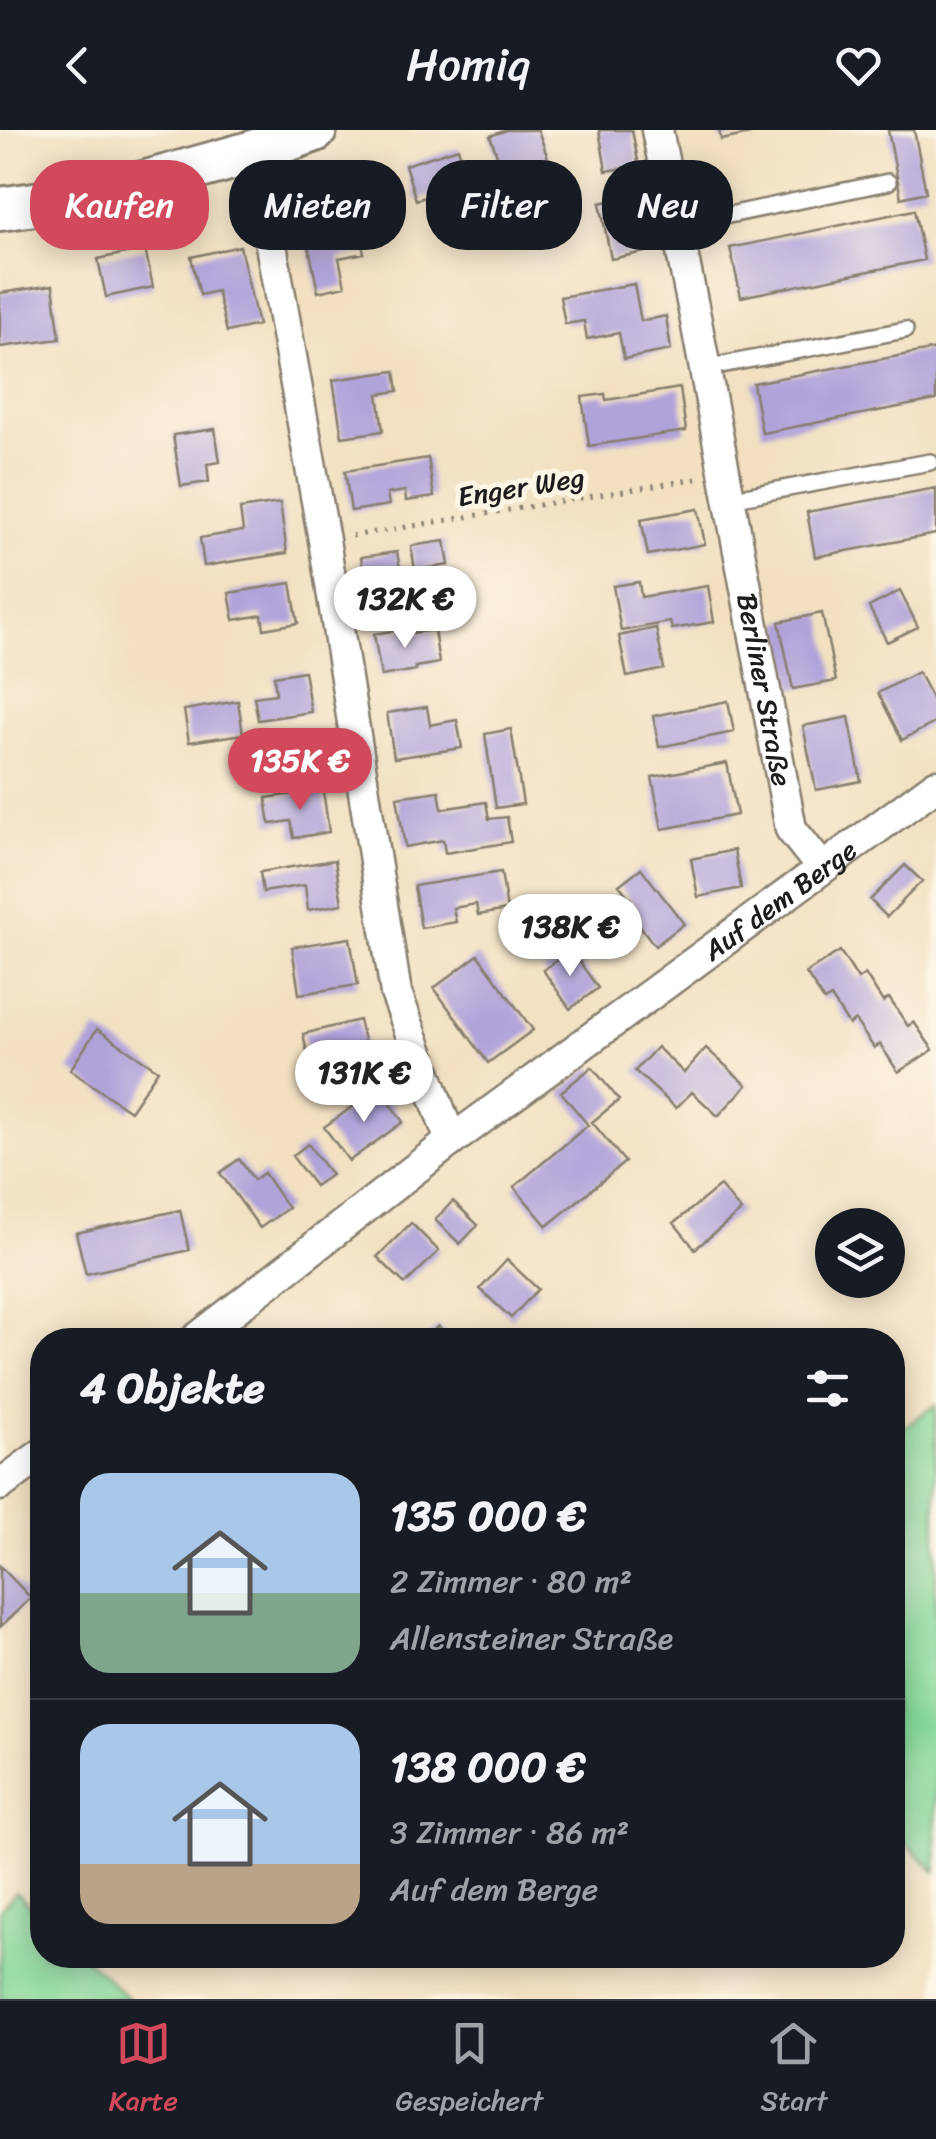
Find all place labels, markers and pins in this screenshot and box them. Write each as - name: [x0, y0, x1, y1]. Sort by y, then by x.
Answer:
- pin: 132K €: [324, 566, 486, 651]
- pin: 135K €: [219, 728, 381, 813]
- pin: 138K €: [489, 894, 651, 979]
- pin: 131K €: [283, 1040, 445, 1125]

